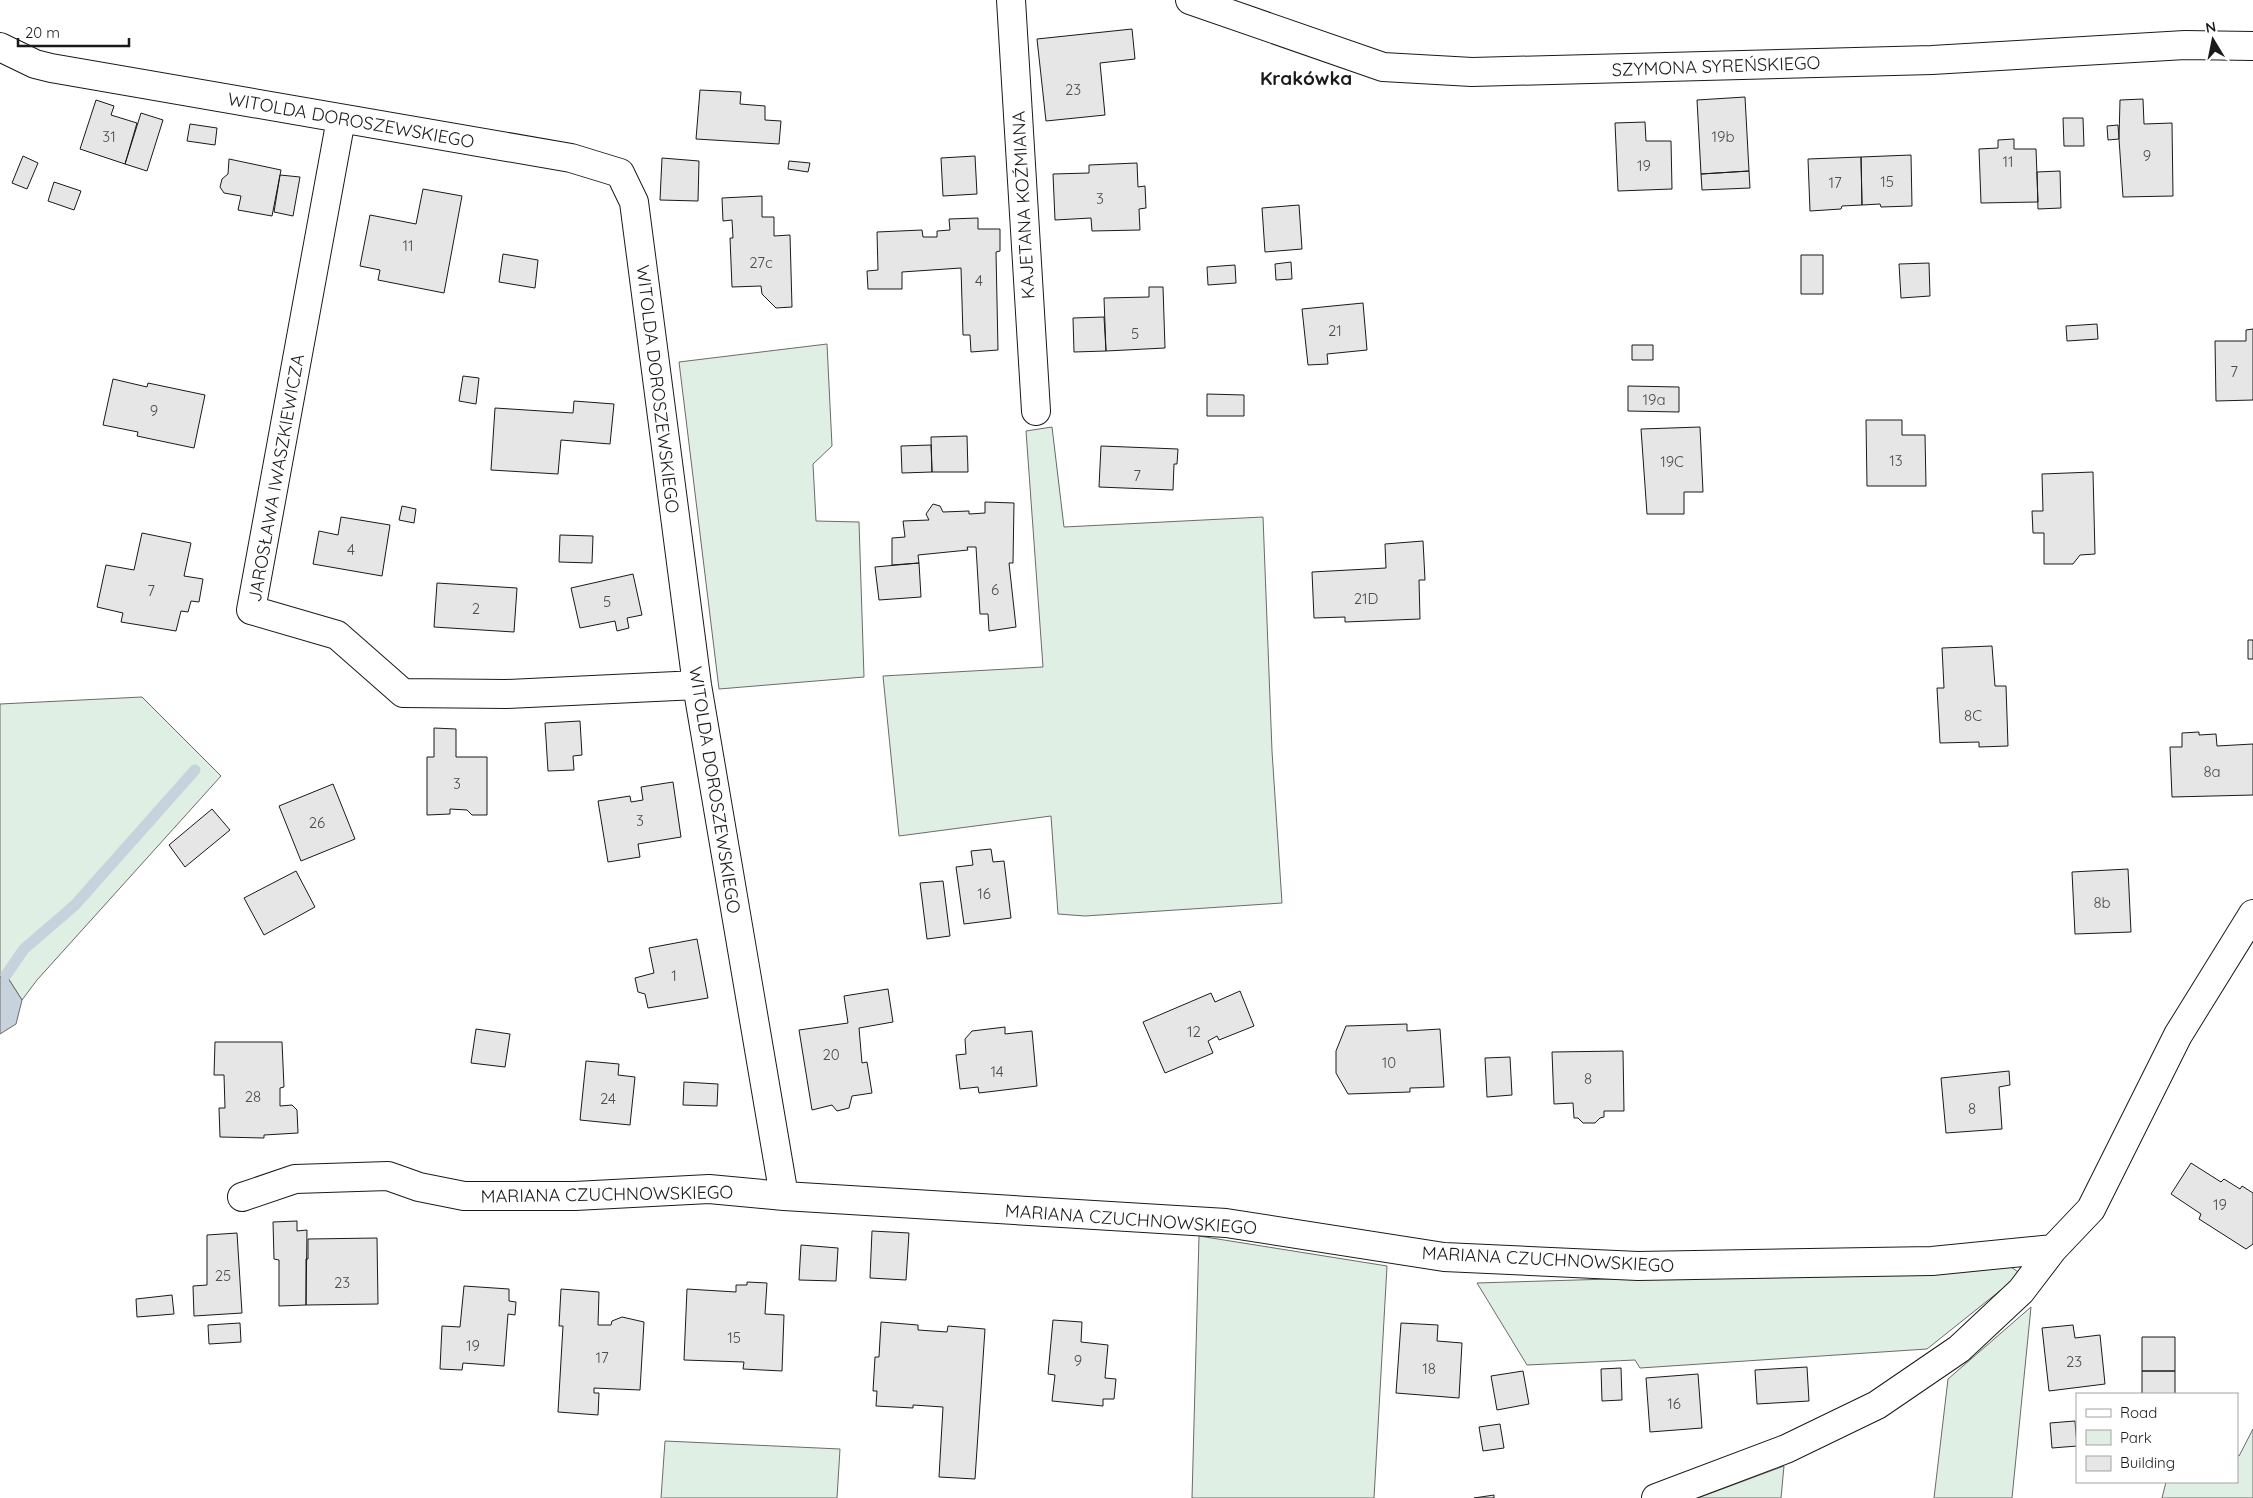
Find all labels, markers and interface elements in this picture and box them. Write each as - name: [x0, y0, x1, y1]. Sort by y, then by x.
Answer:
- scale bar: [18, 15, 129, 47]
- north arrow: [2188, 15, 2238, 65]
- text: N: [2204, 17, 2217, 37]
- text: 20 m: [25, 23, 60, 42]
- street label: SZYMONA SYREŃSKIEGO: [1611, 51, 1821, 81]
- district label: Krakówka: [1260, 66, 1352, 90]
- house number: 23: [1065, 80, 1081, 99]
- street label: WITOLDA DOROSZEWSKIEGO: [226, 87, 476, 153]
- street label: KAJETANA KOŹMIANA: [1007, 110, 1039, 300]
- house number: 31: [102, 127, 116, 146]
- house number: 19b: [1711, 127, 1735, 146]
- house number: 9: [2143, 146, 2151, 165]
- house number: 11: [2002, 152, 2014, 171]
- house number: 19: [1637, 156, 1651, 175]
- house number: 15: [1880, 172, 1894, 191]
- house number: 17: [1828, 173, 1842, 192]
- house number: 3: [1096, 189, 1104, 208]
- house number: 11: [402, 236, 414, 255]
- house number: 27c: [749, 253, 773, 272]
- street label: WITOLDA DOROSZEWSKIEGO: [631, 264, 685, 514]
- house number: 4: [975, 271, 983, 290]
- house number: 21: [1328, 321, 1342, 340]
- house number: 5: [1131, 324, 1139, 343]
- street label: JAROSŁAWA IWASZKIEWICZA: [243, 352, 309, 604]
- house number: 7: [2230, 362, 2238, 381]
- house number: 19a: [1642, 390, 1666, 409]
- house number: 9: [150, 401, 158, 420]
- house number: 13: [1889, 451, 1903, 470]
- house number: 19C: [1660, 452, 1684, 471]
- house number: 7: [1133, 466, 1141, 485]
- house number: 4: [347, 540, 355, 559]
- house number: 6: [991, 580, 999, 599]
- house number: 7: [147, 581, 155, 600]
- house number: 21D: [1354, 589, 1379, 608]
- house number: 5: [603, 592, 611, 611]
- house number: 2: [472, 599, 480, 618]
- street label: WITOLDA DOROSZEWSKIEGO: [684, 665, 746, 915]
- house number: 8C: [1964, 706, 1982, 725]
- house number: 8a: [2203, 762, 2221, 781]
- house number: 3: [453, 774, 461, 793]
- house number: 3: [636, 811, 644, 830]
- house number: 26: [309, 813, 325, 832]
- house number: 16: [977, 884, 991, 903]
- house number: 8b: [2093, 893, 2111, 912]
- house number: 1: [671, 966, 677, 985]
- house number: 12: [1187, 1022, 1201, 1041]
- house number: 20: [822, 1045, 840, 1064]
- house number: 10: [1382, 1053, 1396, 1072]
- house number: 14: [990, 1062, 1004, 1081]
- house number: 8: [1584, 1069, 1592, 1088]
- house number: 28: [245, 1087, 261, 1106]
- house number: 24: [600, 1089, 616, 1108]
- house number: 8: [1968, 1099, 1976, 1118]
- street label: MARIANA CZUCHNOWSKIEGO: [481, 1180, 733, 1208]
- house number: 19: [2213, 1195, 2227, 1214]
- street label: MARIANA CZUCHNOWSKIEGO: [1004, 1199, 1258, 1239]
- street label: MARIANA CZUCHNOWSKIEGO: [1421, 1241, 1675, 1277]
- house number: 25: [215, 1266, 231, 1285]
- house number: 23: [334, 1273, 350, 1292]
- house number: 15: [727, 1328, 741, 1347]
- house number: 19: [466, 1336, 480, 1355]
- house number: 17: [595, 1348, 609, 1367]
- house number: 9: [1074, 1351, 1082, 1370]
- house number: 23: [2066, 1352, 2082, 1371]
- house number: 18: [1422, 1359, 1436, 1378]
- legend: [2076, 1393, 2238, 1483]
- house number: 16: [1667, 1394, 1681, 1413]
- text: Road: [2120, 1403, 2157, 1422]
- text: Park: [2120, 1428, 2152, 1447]
- text: Building: [2120, 1453, 2175, 1472]

